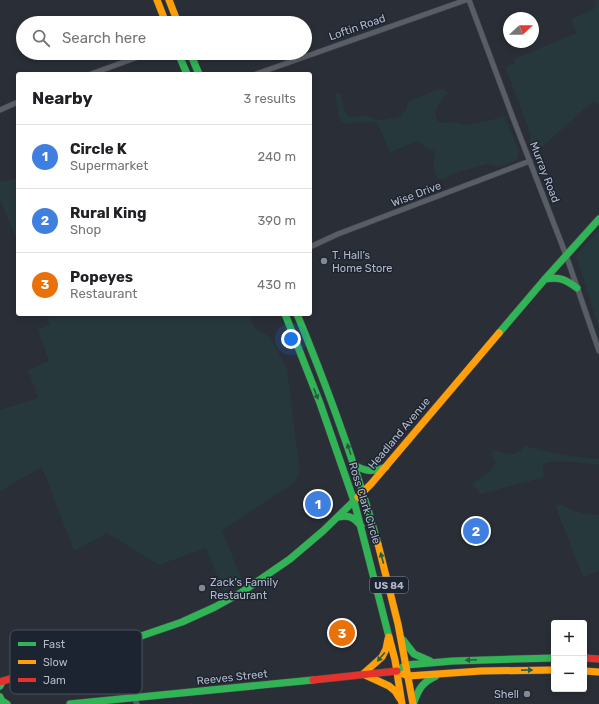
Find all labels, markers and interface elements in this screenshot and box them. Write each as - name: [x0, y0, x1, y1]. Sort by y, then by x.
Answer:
- street label: Loftin Road: [327, 12, 387, 43]
- north arrow: [503, 12, 539, 48]
- search box: [16, 16, 312, 60]
- icon: search: [30, 27, 52, 49]
- text: Search here: [62, 29, 146, 47]
- text: Nearby: [32, 88, 93, 108]
- text: 3 results: [244, 91, 296, 106]
- text: Circle K: [70, 140, 127, 158]
- street label: Murray Road: [527, 140, 562, 204]
- text: 1: [42, 149, 48, 164]
- text: 240 m: [257, 149, 296, 164]
- text: Supermarket: [70, 158, 148, 173]
- street label: Wise Drive: [389, 179, 443, 210]
- text: Rural King: [70, 204, 146, 222]
- text: 2: [41, 213, 49, 228]
- text: 390 m: [257, 213, 296, 228]
- text: Shop: [70, 222, 101, 237]
- place label: T. Hall’s Home Store: [332, 249, 393, 275]
- marker: T. Hall’s Home Store: [319, 256, 329, 266]
- text: Popeyes: [70, 268, 133, 286]
- text: 3: [41, 277, 49, 292]
- text: 430 m: [257, 277, 296, 292]
- text: Restaurant: [70, 286, 137, 301]
- your location: [281, 329, 301, 349]
- one-way arrow: [314, 388, 320, 400]
- street label: Headland Avenue: [366, 395, 433, 472]
- one-way arrow: [345, 442, 351, 454]
- street label: Ross Clark Circle: [346, 461, 383, 546]
- pin: 1: [305, 489, 331, 519]
- pin: 2: [463, 516, 489, 546]
- one-way arrow: [379, 552, 385, 564]
- place label: Zack's Family Restaurant: [210, 576, 278, 602]
- road number: US 84: [370, 577, 408, 593]
- marker: Zack's Family Restaurant: [197, 583, 207, 593]
- pin: 3: [329, 618, 355, 648]
- map controls: [551, 620, 587, 692]
- button: +: [551, 620, 587, 656]
- legend: [10, 630, 142, 694]
- text: Fast: [43, 638, 66, 651]
- one-way arrow: [376, 652, 385, 663]
- text: Slow: [43, 656, 68, 669]
- one-way arrow: [465, 656, 477, 663]
- button: −: [551, 656, 587, 692]
- street label: Reeves Street: [196, 667, 269, 688]
- one-way arrow: [521, 667, 534, 673]
- text: Jam: [43, 674, 66, 687]
- place label: Shell: [494, 688, 519, 701]
- marker: Shell: [522, 689, 532, 699]

